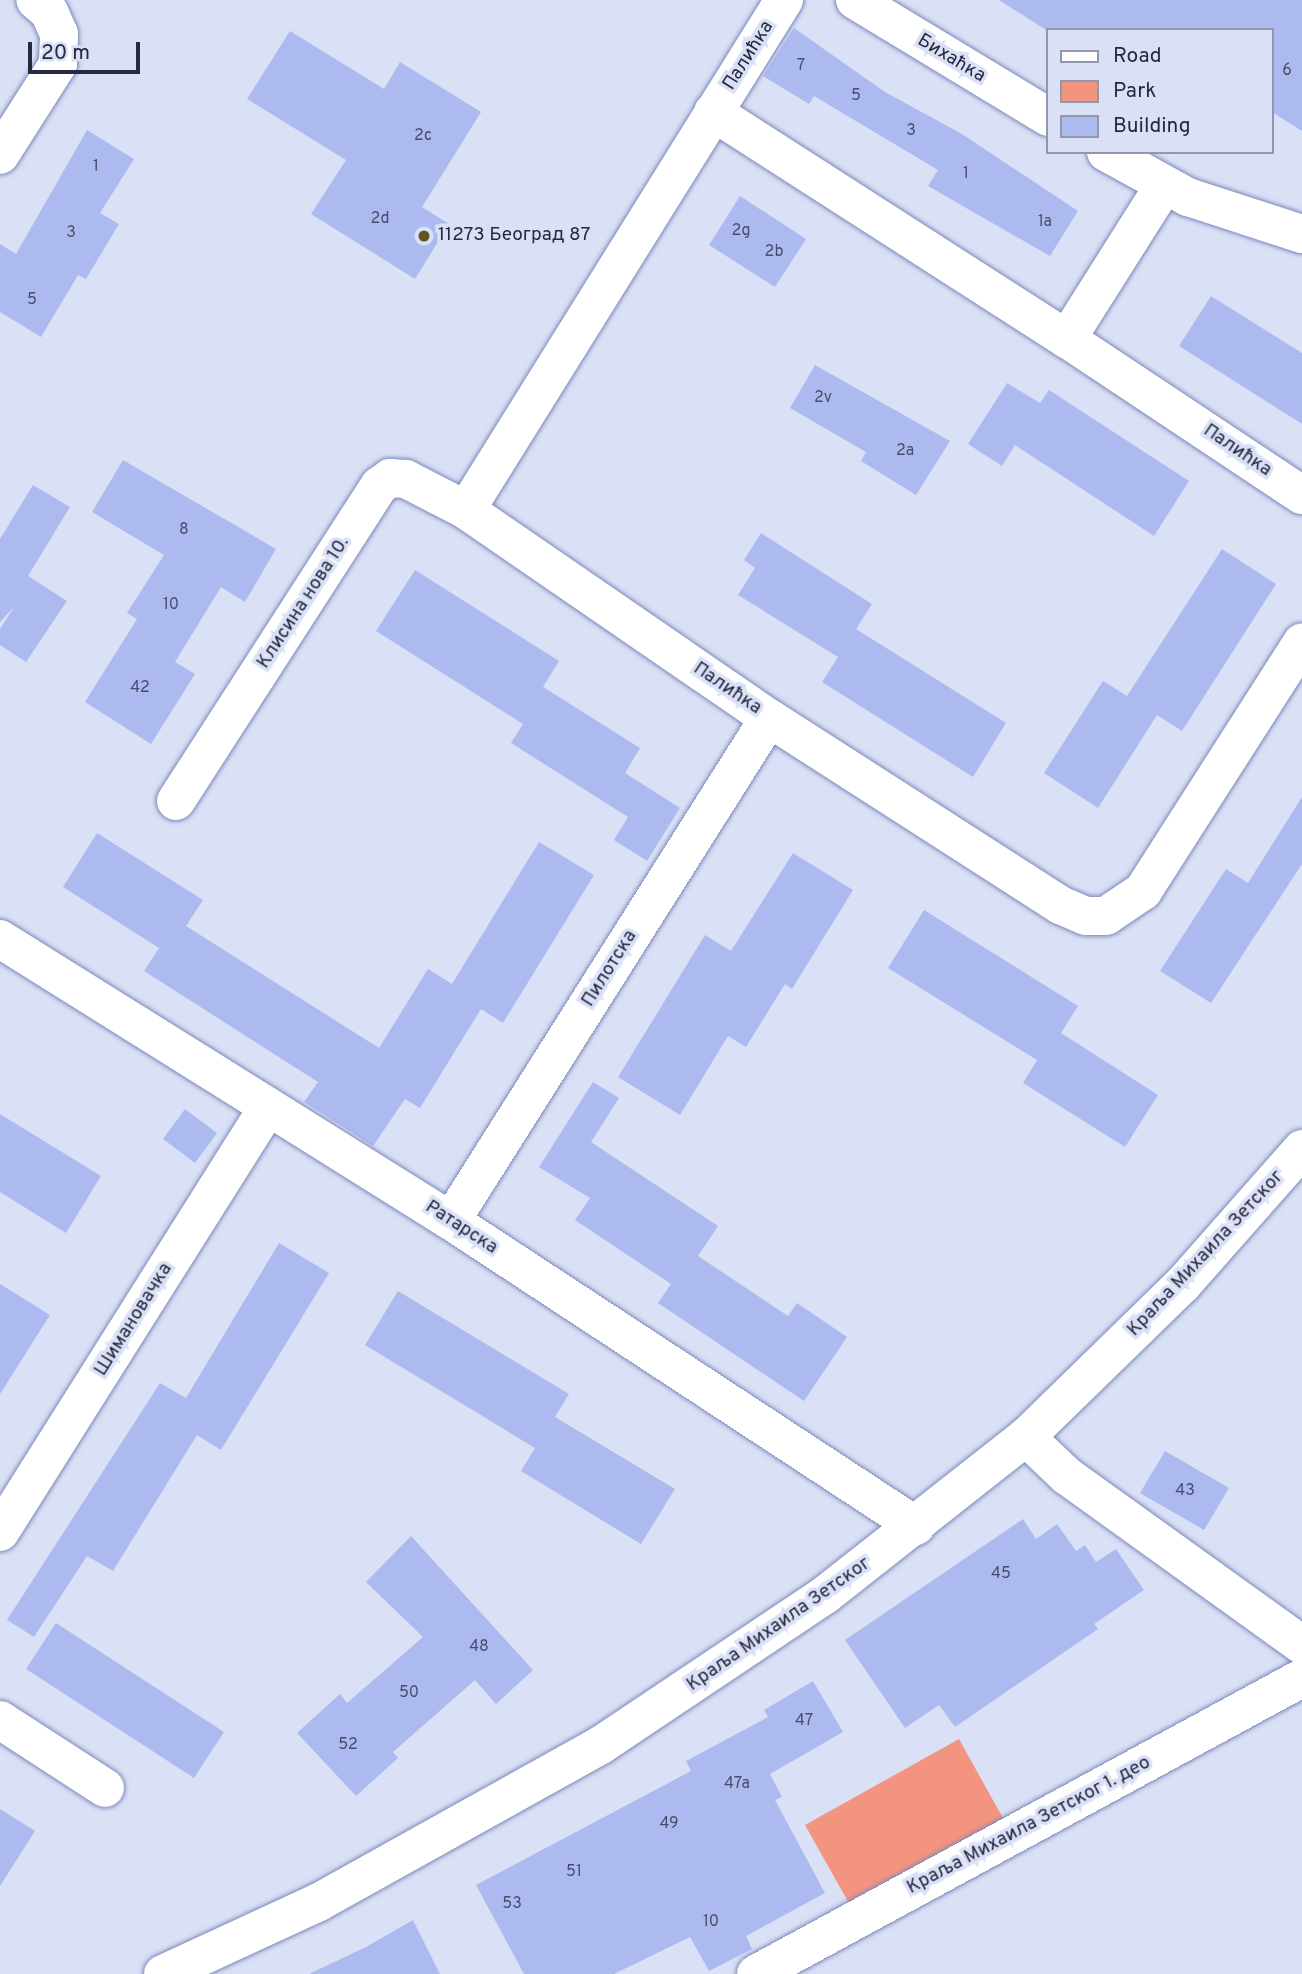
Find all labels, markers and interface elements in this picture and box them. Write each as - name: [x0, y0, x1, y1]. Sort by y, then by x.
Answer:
- street label: Палићка: [719, 17, 779, 95]
- scale bar: [32, 28, 144, 72]
- legend: [1046, 28, 1274, 154]
- street label: Бихаћка: [913, 30, 989, 88]
- text: 20 m: [41, 40, 90, 67]
- text: Road: [1113, 43, 1162, 70]
- house number: 7: [797, 56, 805, 76]
- house number: 6: [1282, 61, 1292, 81]
- text: Park: [1113, 78, 1156, 105]
- house number: 5: [851, 86, 861, 106]
- text: Building: [1113, 113, 1191, 140]
- house number: 3: [906, 121, 916, 141]
- house number: 2c: [414, 126, 432, 146]
- house number: 1: [93, 157, 99, 177]
- house number: 1: [963, 164, 969, 184]
- house number: 2d: [371, 209, 389, 229]
- house number: 1a: [1038, 212, 1052, 232]
- house number: 2g: [732, 221, 750, 241]
- house number: 3: [66, 223, 76, 243]
- place label: 11273 Београд 87: [438, 225, 590, 247]
- marker: 11273 Београд 87: [416, 228, 432, 244]
- house number: 2b: [765, 242, 783, 262]
- house number: 5: [27, 290, 37, 310]
- house number: 2v: [814, 388, 832, 408]
- street label: Палићка: [1198, 420, 1276, 482]
- house number: 2a: [896, 441, 914, 461]
- house number: 8: [179, 520, 189, 540]
- street label: Клисина нова 10.: [253, 533, 355, 673]
- house number: 10: [163, 595, 179, 615]
- street label: Палићка: [688, 658, 766, 720]
- house number: 42: [130, 678, 150, 698]
- street label: Пилотска: [578, 927, 642, 1011]
- street label: Краља Михаила Зетског: [1123, 1166, 1289, 1342]
- street label: Ратарска: [421, 1196, 501, 1260]
- street label: Шимановачка: [90, 1259, 178, 1381]
- house number: 43: [1175, 1481, 1195, 1501]
- street label: Краља Михаила Зетског: [683, 1553, 875, 1697]
- house number: 45: [991, 1564, 1011, 1584]
- house number: 48: [469, 1637, 489, 1657]
- house number: 50: [399, 1683, 419, 1703]
- house number: 47: [795, 1711, 813, 1731]
- house number: 52: [338, 1735, 358, 1755]
- street label: Краља Михаила Зетског 1. део: [903, 1752, 1155, 1900]
- house number: 47a: [724, 1774, 750, 1794]
- house number: 49: [659, 1814, 679, 1834]
- house number: 51: [566, 1862, 582, 1882]
- house number: 53: [502, 1894, 522, 1914]
- house number: 10: [703, 1912, 719, 1932]

